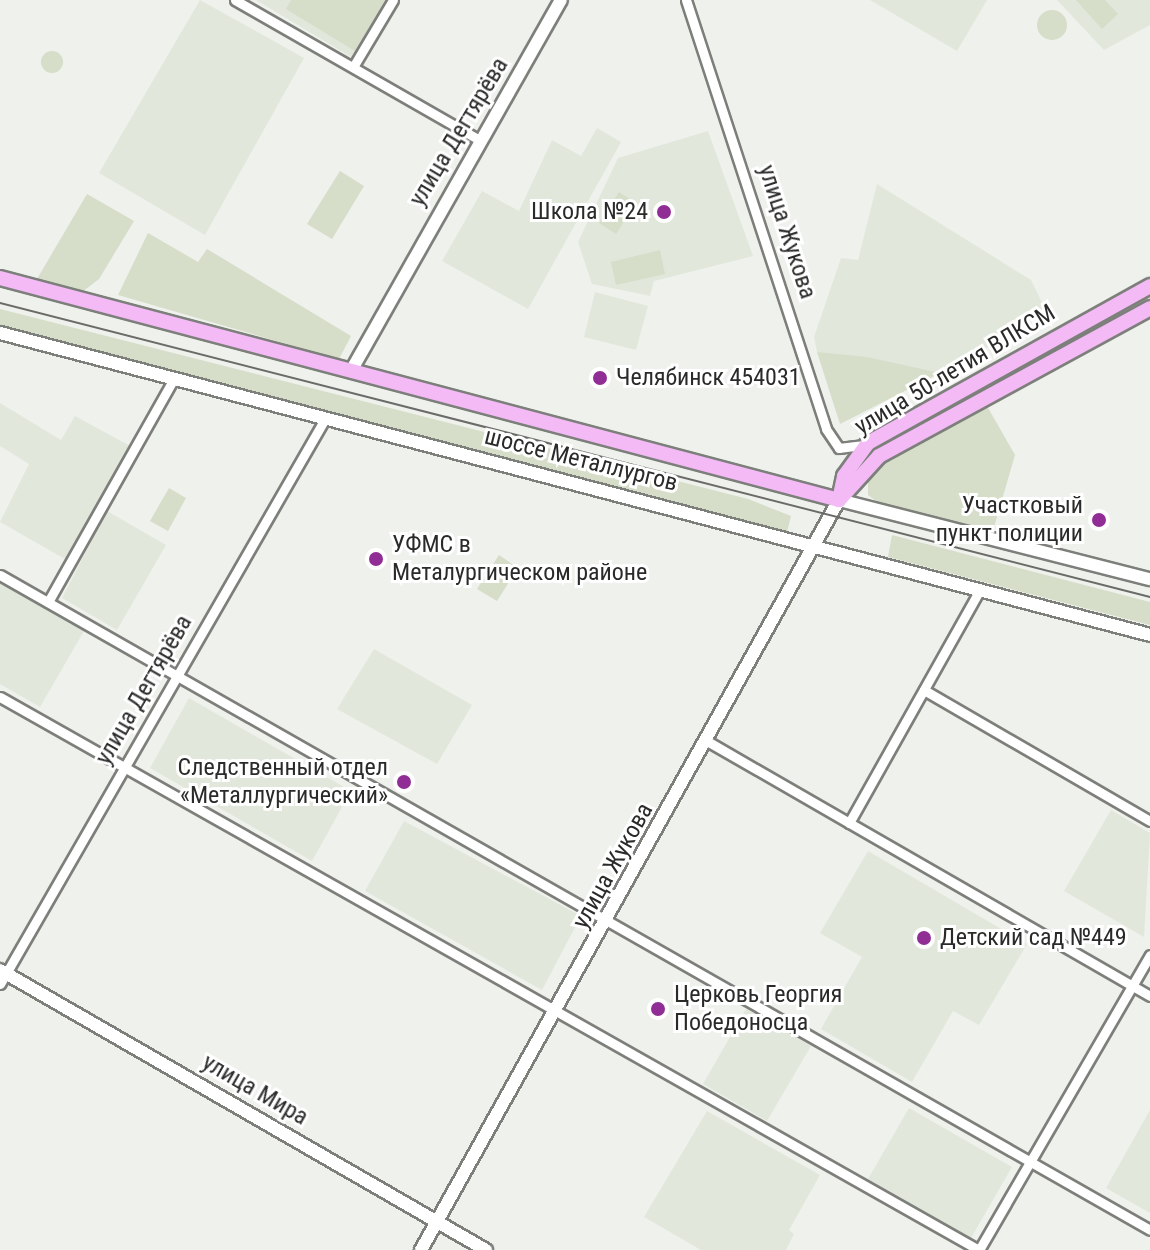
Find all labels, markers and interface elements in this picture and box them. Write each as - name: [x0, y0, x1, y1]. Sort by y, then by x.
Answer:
- street label: улица Дегтярёва: [403, 53, 515, 211]
- street label: улица Жукова: [752, 161, 822, 303]
- place label: Школа №24: [531, 198, 648, 226]
- marker: Школа №24: [655, 203, 673, 221]
- street label: улица 50-летия ВЛКСМ: [850, 299, 1060, 441]
- place label: Челябинск 454031: [616, 364, 801, 392]
- marker: Челябинск 454031: [591, 369, 609, 387]
- street label: шоссе Металлургов: [482, 422, 680, 498]
- place label: Участковый пункт полиции: [936, 492, 1083, 548]
- marker: Участковый пункт полиции: [1090, 511, 1108, 529]
- place label: УФМС в Металургическом районе: [392, 531, 647, 587]
- marker: УФМС в Металургическом районе: [367, 550, 385, 568]
- street label: улица Дегтярёва: [90, 610, 198, 770]
- place label: Следственный отдел «Металлургический»: [178, 754, 388, 810]
- marker: Следственный отдел «Металлургический»: [395, 773, 413, 791]
- street label: улица Жукова: [567, 798, 659, 934]
- place label: Детский сад №449: [940, 924, 1127, 952]
- marker: Детский сад №449: [915, 929, 933, 947]
- place label: Церковь Георгия Победоносца: [674, 981, 842, 1037]
- marker: Церковь Георгия Победоносца: [649, 1000, 667, 1018]
- street label: улица Мира: [197, 1048, 313, 1132]

